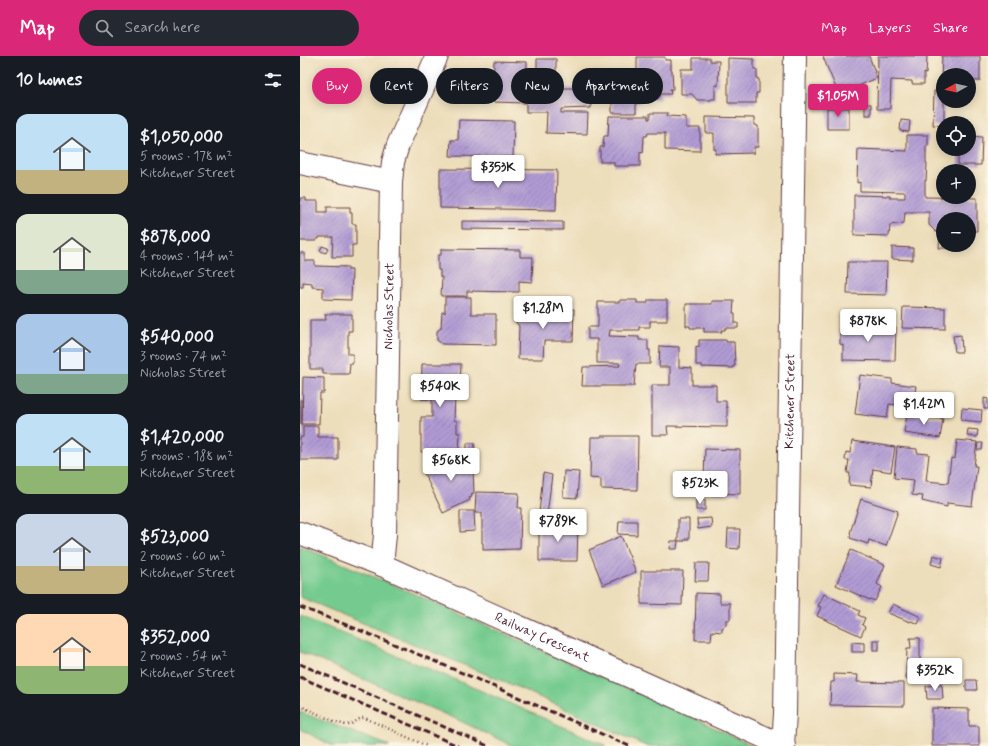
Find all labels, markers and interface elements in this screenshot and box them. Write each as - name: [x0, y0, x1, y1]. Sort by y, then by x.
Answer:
- search box: [79, 10, 359, 46]
- text: Map: [20, 16, 55, 41]
- icon: search: [93, 17, 115, 39]
- text: Search here: [125, 18, 200, 38]
- text: Map: [821, 19, 847, 37]
- text: Layers: [869, 19, 911, 37]
- text: Share: [933, 19, 968, 37]
- chip: Buy: [312, 68, 362, 104]
- chip: Rent: [370, 68, 428, 104]
- chip: Filters: [436, 68, 503, 104]
- chip: New: [511, 68, 564, 104]
- chip: Apartment: [572, 68, 663, 104]
- north arrow: [936, 68, 976, 108]
- map controls: [936, 68, 976, 252]
- text: 10 homes: [16, 69, 82, 91]
- icon: filters: [262, 69, 284, 91]
- pin: $1.05M: [805, 84, 871, 118]
- text: $1.05M: [817, 88, 859, 105]
- button: locate: [936, 116, 976, 156]
- text: $1,050,000: [140, 126, 223, 148]
- icon: home: [48, 130, 96, 178]
- text: 5 rooms · 178 m²: [140, 148, 232, 165]
- pin: $353K: [470, 155, 526, 189]
- text: $353K: [481, 159, 515, 176]
- button: +: [936, 164, 976, 204]
- text: Kitchener Street: [140, 165, 235, 182]
- button: −: [936, 212, 976, 252]
- text: $878,000: [140, 226, 210, 248]
- icon: home: [48, 230, 96, 278]
- text: 4 rooms · 144 m²: [140, 248, 234, 265]
- street label: Nicholas Street: [380, 263, 398, 350]
- text: Kitchener Street: [140, 265, 235, 282]
- pin: $1.28M: [510, 296, 576, 330]
- text: $1.28M: [522, 300, 564, 317]
- pin: $878K: [840, 309, 896, 343]
- text: $878K: [849, 313, 887, 330]
- text: $540,000: [140, 326, 214, 348]
- icon: home: [48, 330, 96, 378]
- text: 3 rooms · 74 m²: [140, 348, 227, 365]
- street label: Kitchener Street: [781, 353, 799, 449]
- text: Nicholas Street: [140, 365, 227, 382]
- pin: $540K: [412, 374, 468, 408]
- text: $540K: [420, 378, 460, 395]
- pin: $1.42M: [891, 392, 957, 426]
- text: $1.42M: [903, 396, 945, 413]
- text: $1,420,000: [140, 426, 224, 448]
- icon: home: [48, 430, 96, 478]
- text: 5 rooms · 188 m²: [140, 448, 233, 465]
- pin: $568K: [423, 448, 479, 482]
- text: $568K: [432, 452, 470, 469]
- text: Kitchener Street: [140, 465, 235, 482]
- pin: $523K: [672, 471, 728, 505]
- text: $523K: [682, 475, 718, 492]
- pin: $789K: [530, 509, 586, 543]
- text: $789K: [539, 513, 577, 530]
- text: $523,000: [140, 526, 209, 548]
- icon: home: [48, 530, 96, 578]
- text: 2 rooms · 60 m²: [140, 548, 226, 565]
- text: Kitchener Street: [140, 565, 235, 582]
- street label: Railway Crescent: [492, 608, 593, 666]
- text: $352,000: [140, 626, 210, 648]
- icon: home: [48, 630, 96, 678]
- text: 2 rooms · 54 m²: [140, 648, 227, 665]
- pin: $352K: [907, 658, 963, 692]
- text: $352K: [916, 662, 954, 679]
- text: Kitchener Street: [140, 665, 235, 682]

